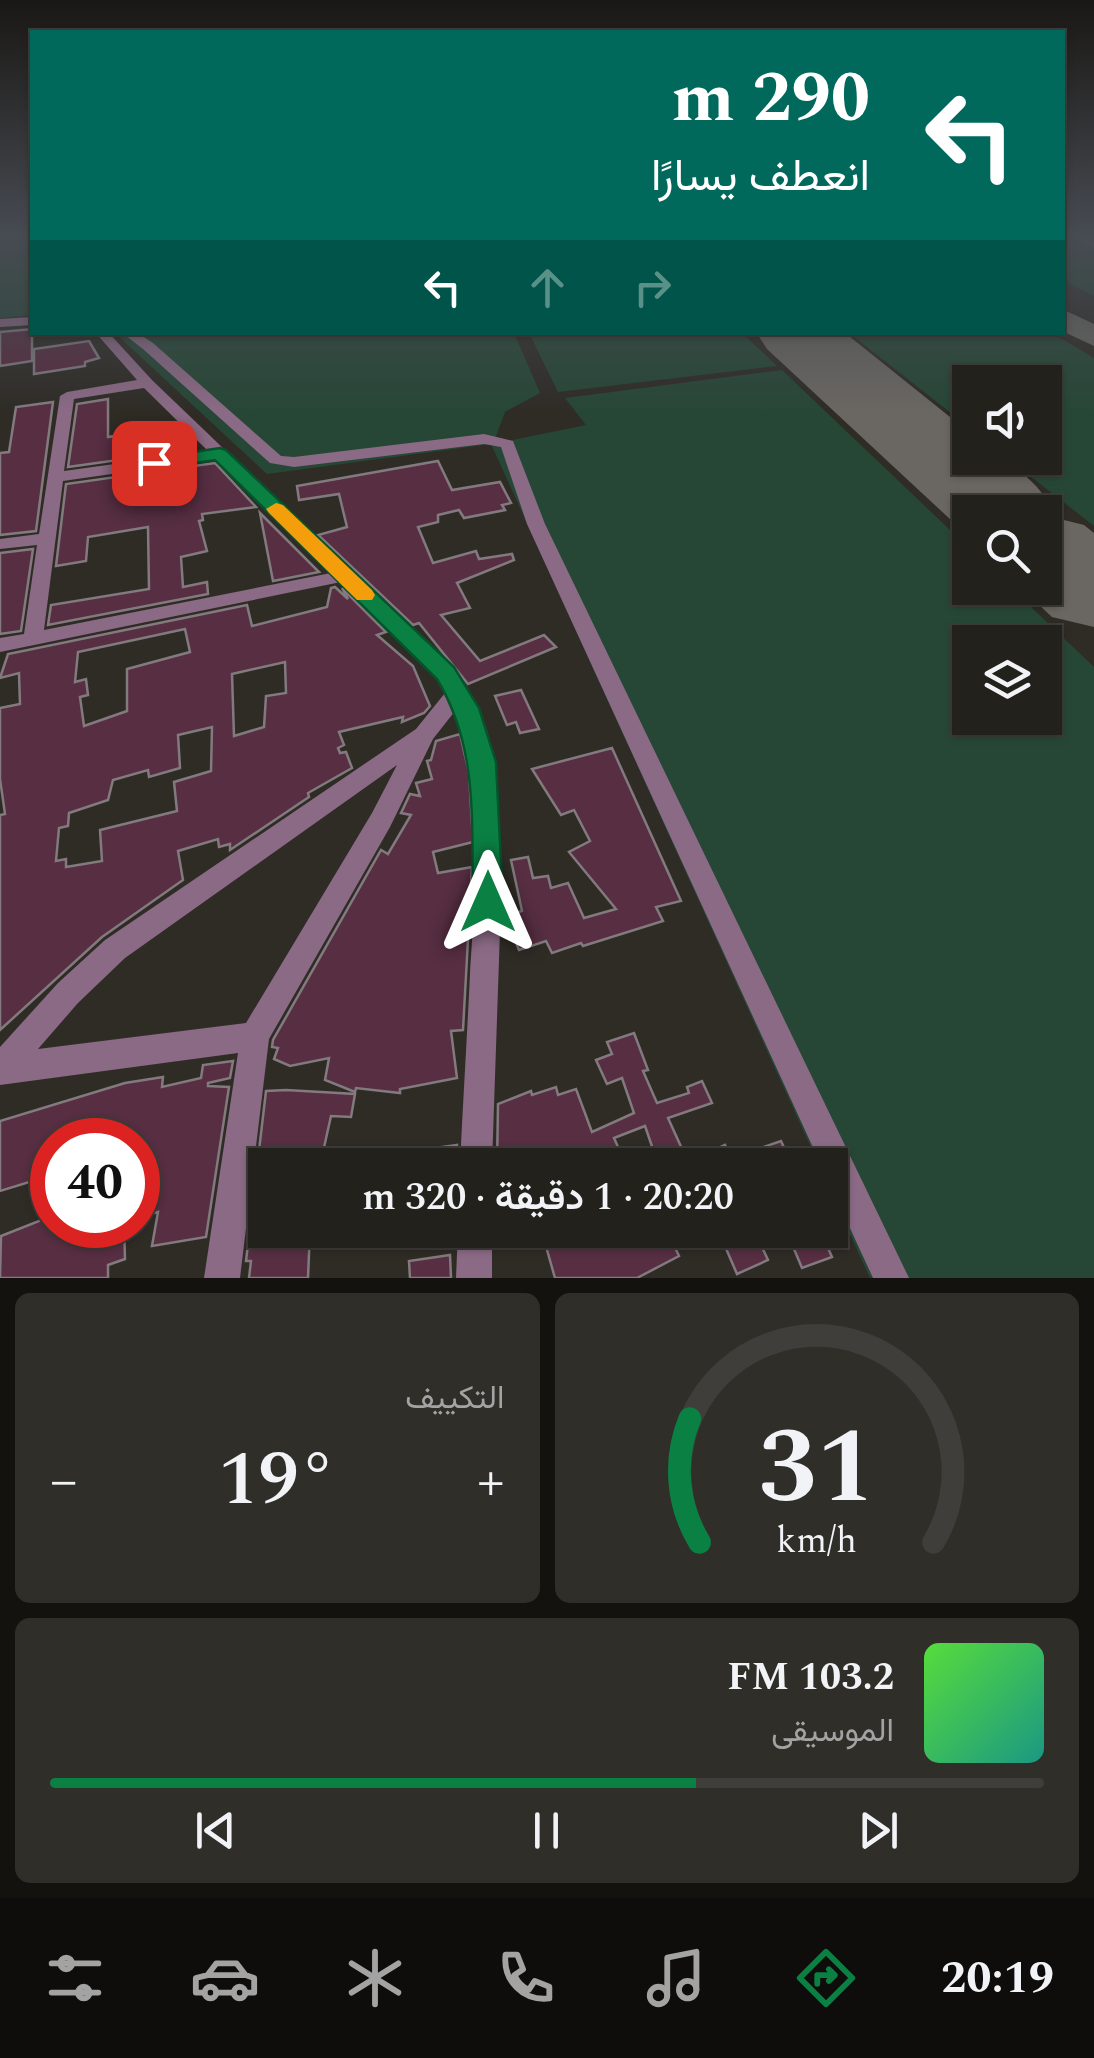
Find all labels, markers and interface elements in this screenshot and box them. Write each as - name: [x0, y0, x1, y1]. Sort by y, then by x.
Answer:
- text: 290 m: [672, 46, 870, 152]
- icon: left: [905, 70, 1035, 200]
- text: انعطف يسارًا: [651, 142, 870, 211]
- icon: left: [415, 260, 470, 315]
- icon: ahead: [520, 260, 575, 315]
- icon: right: [625, 260, 680, 315]
- map controls: [952, 365, 1062, 735]
- button: sound: [952, 365, 1062, 475]
- pin: [112, 421, 197, 506]
- icon: arrive: [127, 436, 182, 491]
- button: search: [952, 495, 1062, 605]
- button: layers: [952, 625, 1062, 735]
- position arrow: [436, 850, 540, 954]
- speed limit sign: 40: [30, 1118, 160, 1248]
- text: 20:20 · 1 دقيقة · 320 m: [362, 1169, 734, 1227]
- text: التكييف: [405, 1374, 505, 1423]
- text: 31: [758, 1390, 875, 1548]
- text: 19°: [218, 1424, 336, 1538]
- text: −: [50, 1440, 78, 1523]
- text: +: [477, 1440, 505, 1523]
- text: km/h: [777, 1514, 857, 1569]
- text: 103.2 FM: [727, 1649, 894, 1707]
- text: الموسيقى: [771, 1707, 894, 1756]
- icon: previous: [188, 1803, 243, 1858]
- icon: pause: [519, 1803, 574, 1858]
- icon: next: [851, 1803, 906, 1858]
- icon: filters: [40, 1943, 110, 2013]
- icon: car: [190, 1943, 260, 2013]
- icon: climate: [340, 1943, 410, 2013]
- icon: phone: [491, 1943, 561, 2013]
- icon: music: [641, 1943, 711, 2013]
- icon: directions: [791, 1943, 861, 2013]
- text: 20:19: [941, 1944, 1054, 2013]

